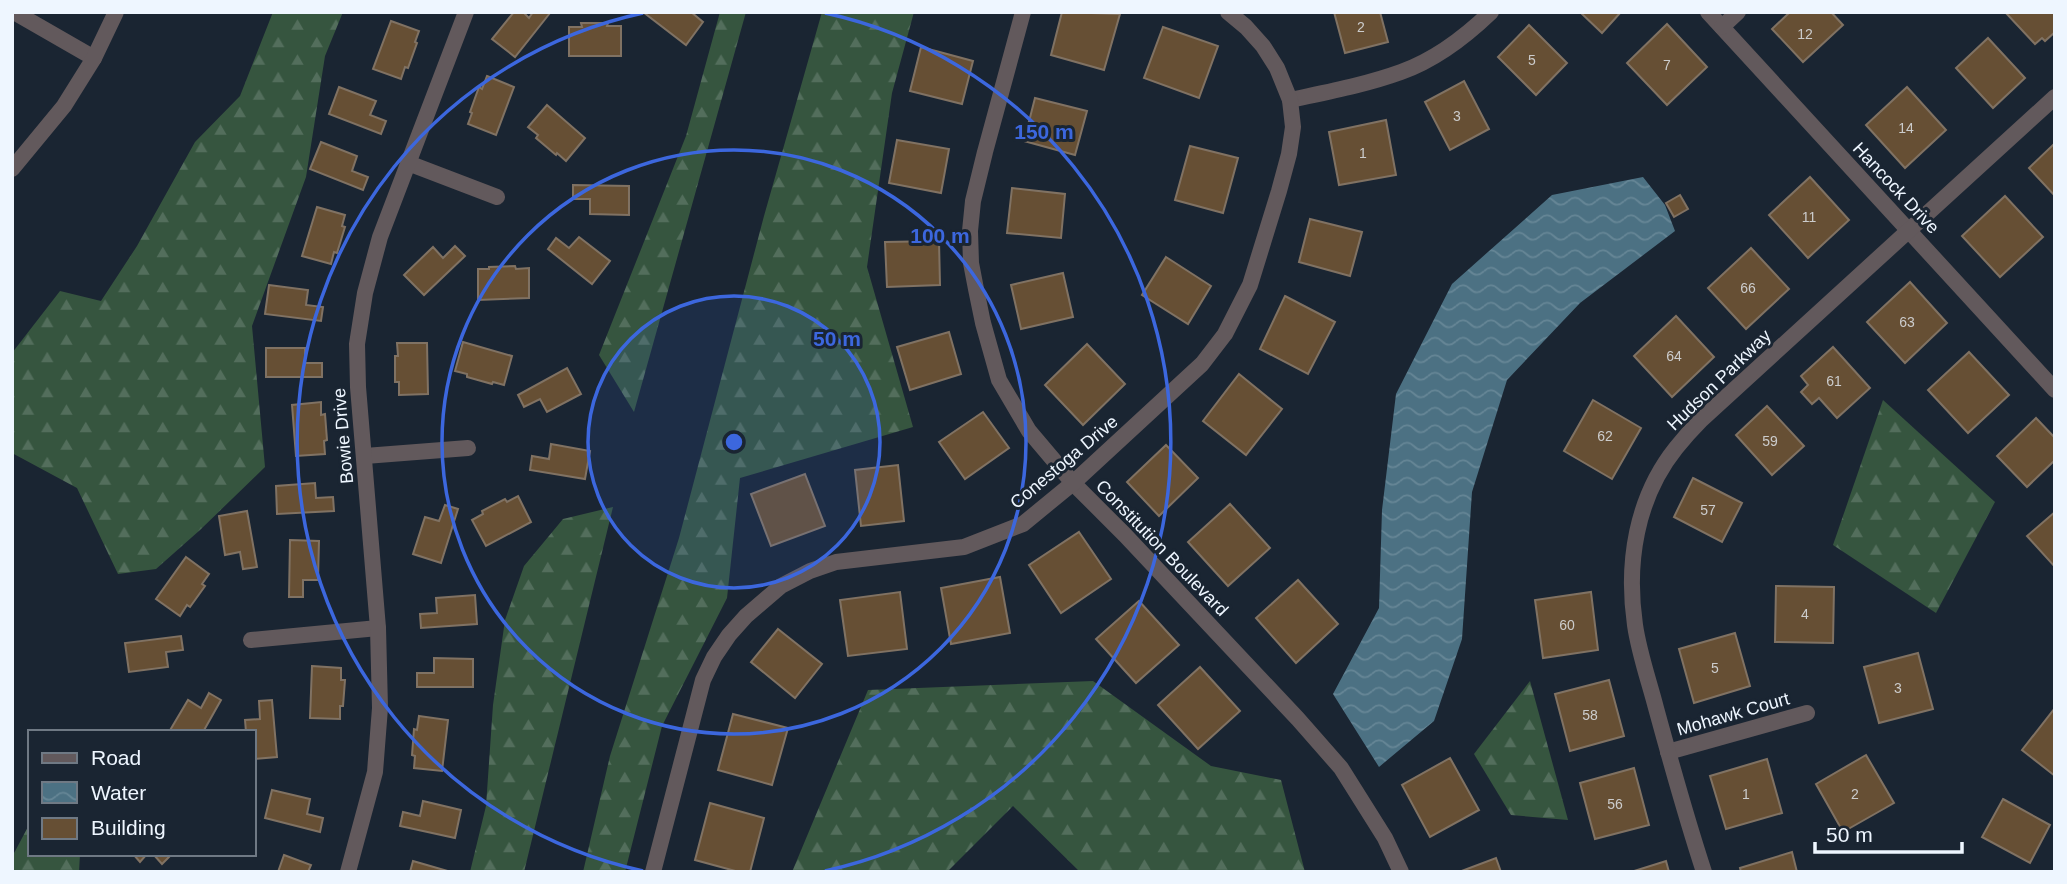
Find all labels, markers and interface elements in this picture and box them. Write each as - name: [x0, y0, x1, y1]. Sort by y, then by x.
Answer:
- house number: 2: [1357, 19, 1365, 35]
- house number: 12: [1797, 26, 1813, 42]
- house number: 5: [1528, 52, 1536, 68]
- house number: 7: [1663, 57, 1671, 73]
- house number: 3: [1453, 108, 1461, 124]
- text: 150 m: [1014, 120, 1074, 143]
- house number: 14: [1898, 120, 1914, 136]
- street label: Hancock Drive: [1849, 138, 1943, 238]
- house number: 1: [1359, 145, 1367, 161]
- house number: 11: [1802, 209, 1816, 225]
- text: 100 m: [910, 224, 970, 247]
- house number: 66: [1740, 280, 1756, 296]
- house number: 63: [1899, 314, 1915, 330]
- street label: Hudson Parkway: [1663, 326, 1775, 434]
- text: 50 m: [813, 327, 861, 350]
- house number: 64: [1666, 348, 1682, 364]
- house number: 61: [1826, 373, 1842, 389]
- street label: Bowie Drive: [329, 387, 357, 485]
- street label: Conestoga Drive: [1006, 411, 1122, 513]
- house number: 62: [1597, 428, 1613, 444]
- centre of rings: [722, 430, 746, 454]
- house number: 59: [1762, 433, 1778, 449]
- street label: Constitution Boulevard: [1092, 476, 1232, 620]
- house number: 57: [1700, 502, 1716, 518]
- house number: 4: [1801, 606, 1809, 622]
- house number: 60: [1559, 617, 1575, 633]
- house number: 5: [1711, 660, 1719, 676]
- house number: 3: [1894, 680, 1902, 696]
- street label: Mohawk Court: [1674, 688, 1792, 740]
- house number: 58: [1582, 707, 1598, 723]
- legend: [28, 730, 256, 856]
- text: Road: [91, 746, 141, 769]
- text: Water: [91, 781, 146, 804]
- house number: 1: [1742, 786, 1750, 802]
- house number: 2: [1851, 786, 1859, 802]
- house number: 56: [1607, 796, 1623, 812]
- scale bar: [1815, 810, 1962, 854]
- text: Building: [91, 816, 166, 839]
- text: 50 m: [1826, 823, 1873, 846]

